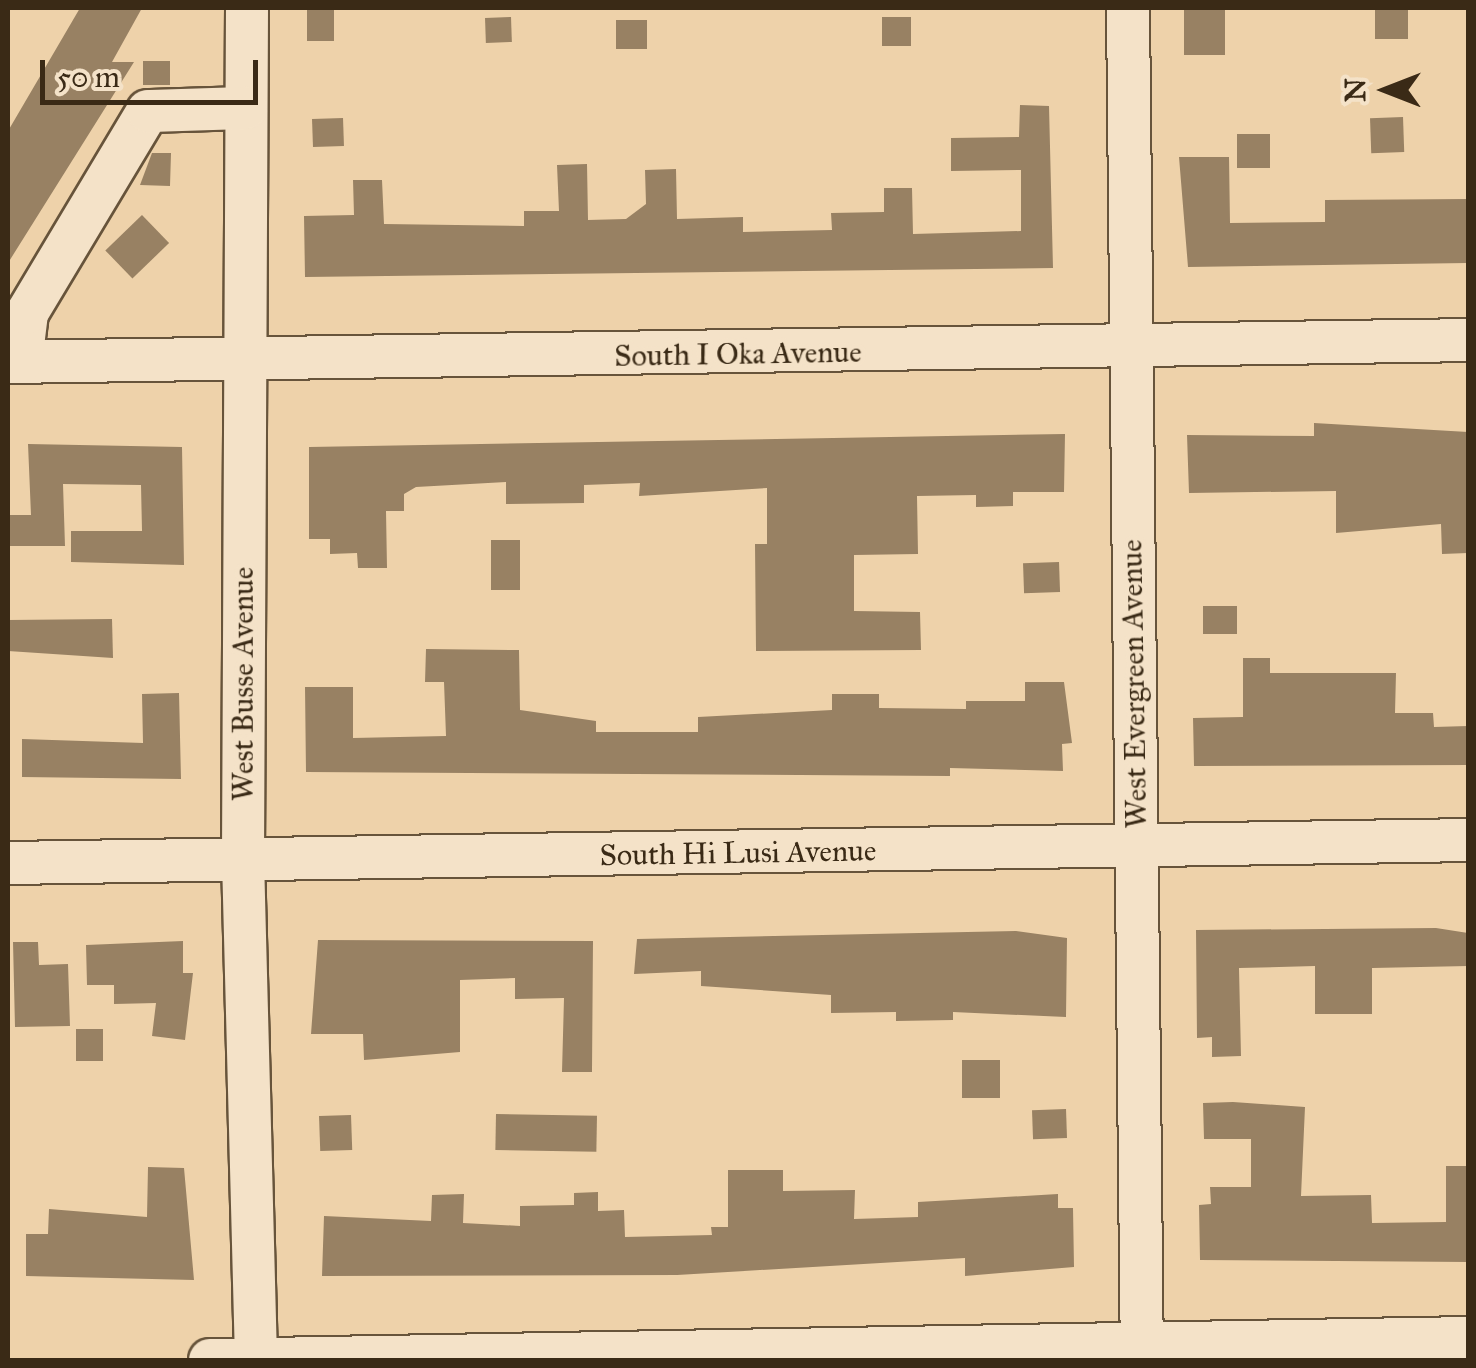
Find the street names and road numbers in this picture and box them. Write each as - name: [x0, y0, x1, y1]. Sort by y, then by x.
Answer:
- street label: South I Oka Avenue: [614, 334, 862, 374]
- street label: West Evergreen Avenue: [1113, 539, 1155, 829]
- street label: West Busse Avenue: [225, 567, 261, 801]
- street label: South Hi Lusi Avenue: [599, 833, 877, 873]

